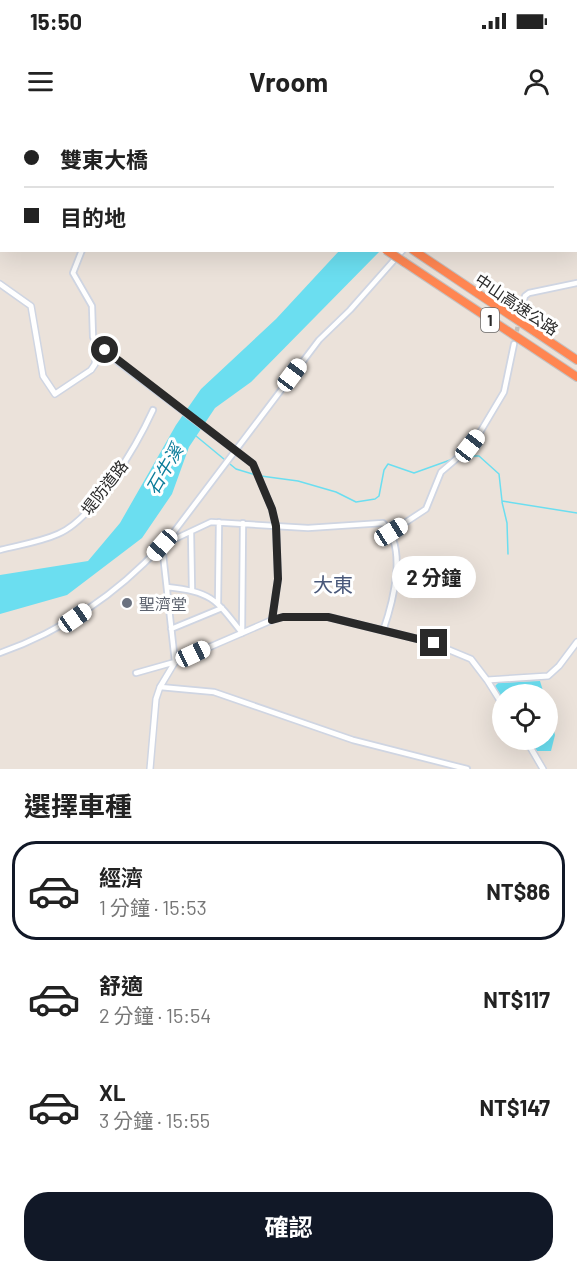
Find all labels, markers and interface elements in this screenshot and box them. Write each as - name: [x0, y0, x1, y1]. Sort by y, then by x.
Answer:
- text: 15:50: [30, 8, 82, 34]
- icon: menu: [24, 65, 57, 98]
- text: Vroom: [249, 65, 328, 97]
- icon: person: [520, 65, 553, 98]
- text: 雙東大橋: [60, 146, 148, 172]
- text: 目的地: [60, 204, 126, 230]
- street label: 中山高速公路: [472, 269, 562, 339]
- road number: 1: [481, 308, 499, 332]
- route start: [91, 336, 118, 363]
- car: [274, 355, 310, 395]
- car: [452, 426, 488, 466]
- water label: 石牛溪: [141, 438, 189, 498]
- street label: 堤防道路: [77, 456, 131, 518]
- car: [371, 515, 411, 549]
- car: [143, 526, 181, 564]
- callout: 2 分鐘: [392, 556, 476, 598]
- text: 2 分鐘: [406, 565, 462, 589]
- district label: 大東: [313, 572, 353, 596]
- place label: 聖濟堂: [139, 594, 187, 613]
- marker: 聖濟堂: [120, 596, 134, 610]
- car: [55, 600, 95, 636]
- route end: [420, 629, 447, 656]
- car: [173, 638, 213, 670]
- map controls: [492, 684, 558, 750]
- button: locate: [492, 684, 558, 750]
- text: 選擇車種: [24, 789, 132, 821]
- icon: car: [27, 864, 81, 918]
- text: 經濟: [99, 864, 143, 890]
- text: NT$86: [486, 878, 550, 904]
- text: 1 分鐘 · 15:53: [99, 895, 207, 919]
- icon: car: [27, 972, 81, 1026]
- text: 舒適: [99, 972, 143, 998]
- text: NT$117: [483, 986, 550, 1012]
- text: 2 分鐘 · 15:54: [99, 1003, 211, 1027]
- text: XL: [99, 1079, 125, 1105]
- icon: car: [27, 1080, 81, 1134]
- text: NT$147: [479, 1094, 550, 1120]
- text: 3 分鐘 · 15:55: [99, 1108, 210, 1132]
- button: 確認: [24, 1192, 553, 1261]

